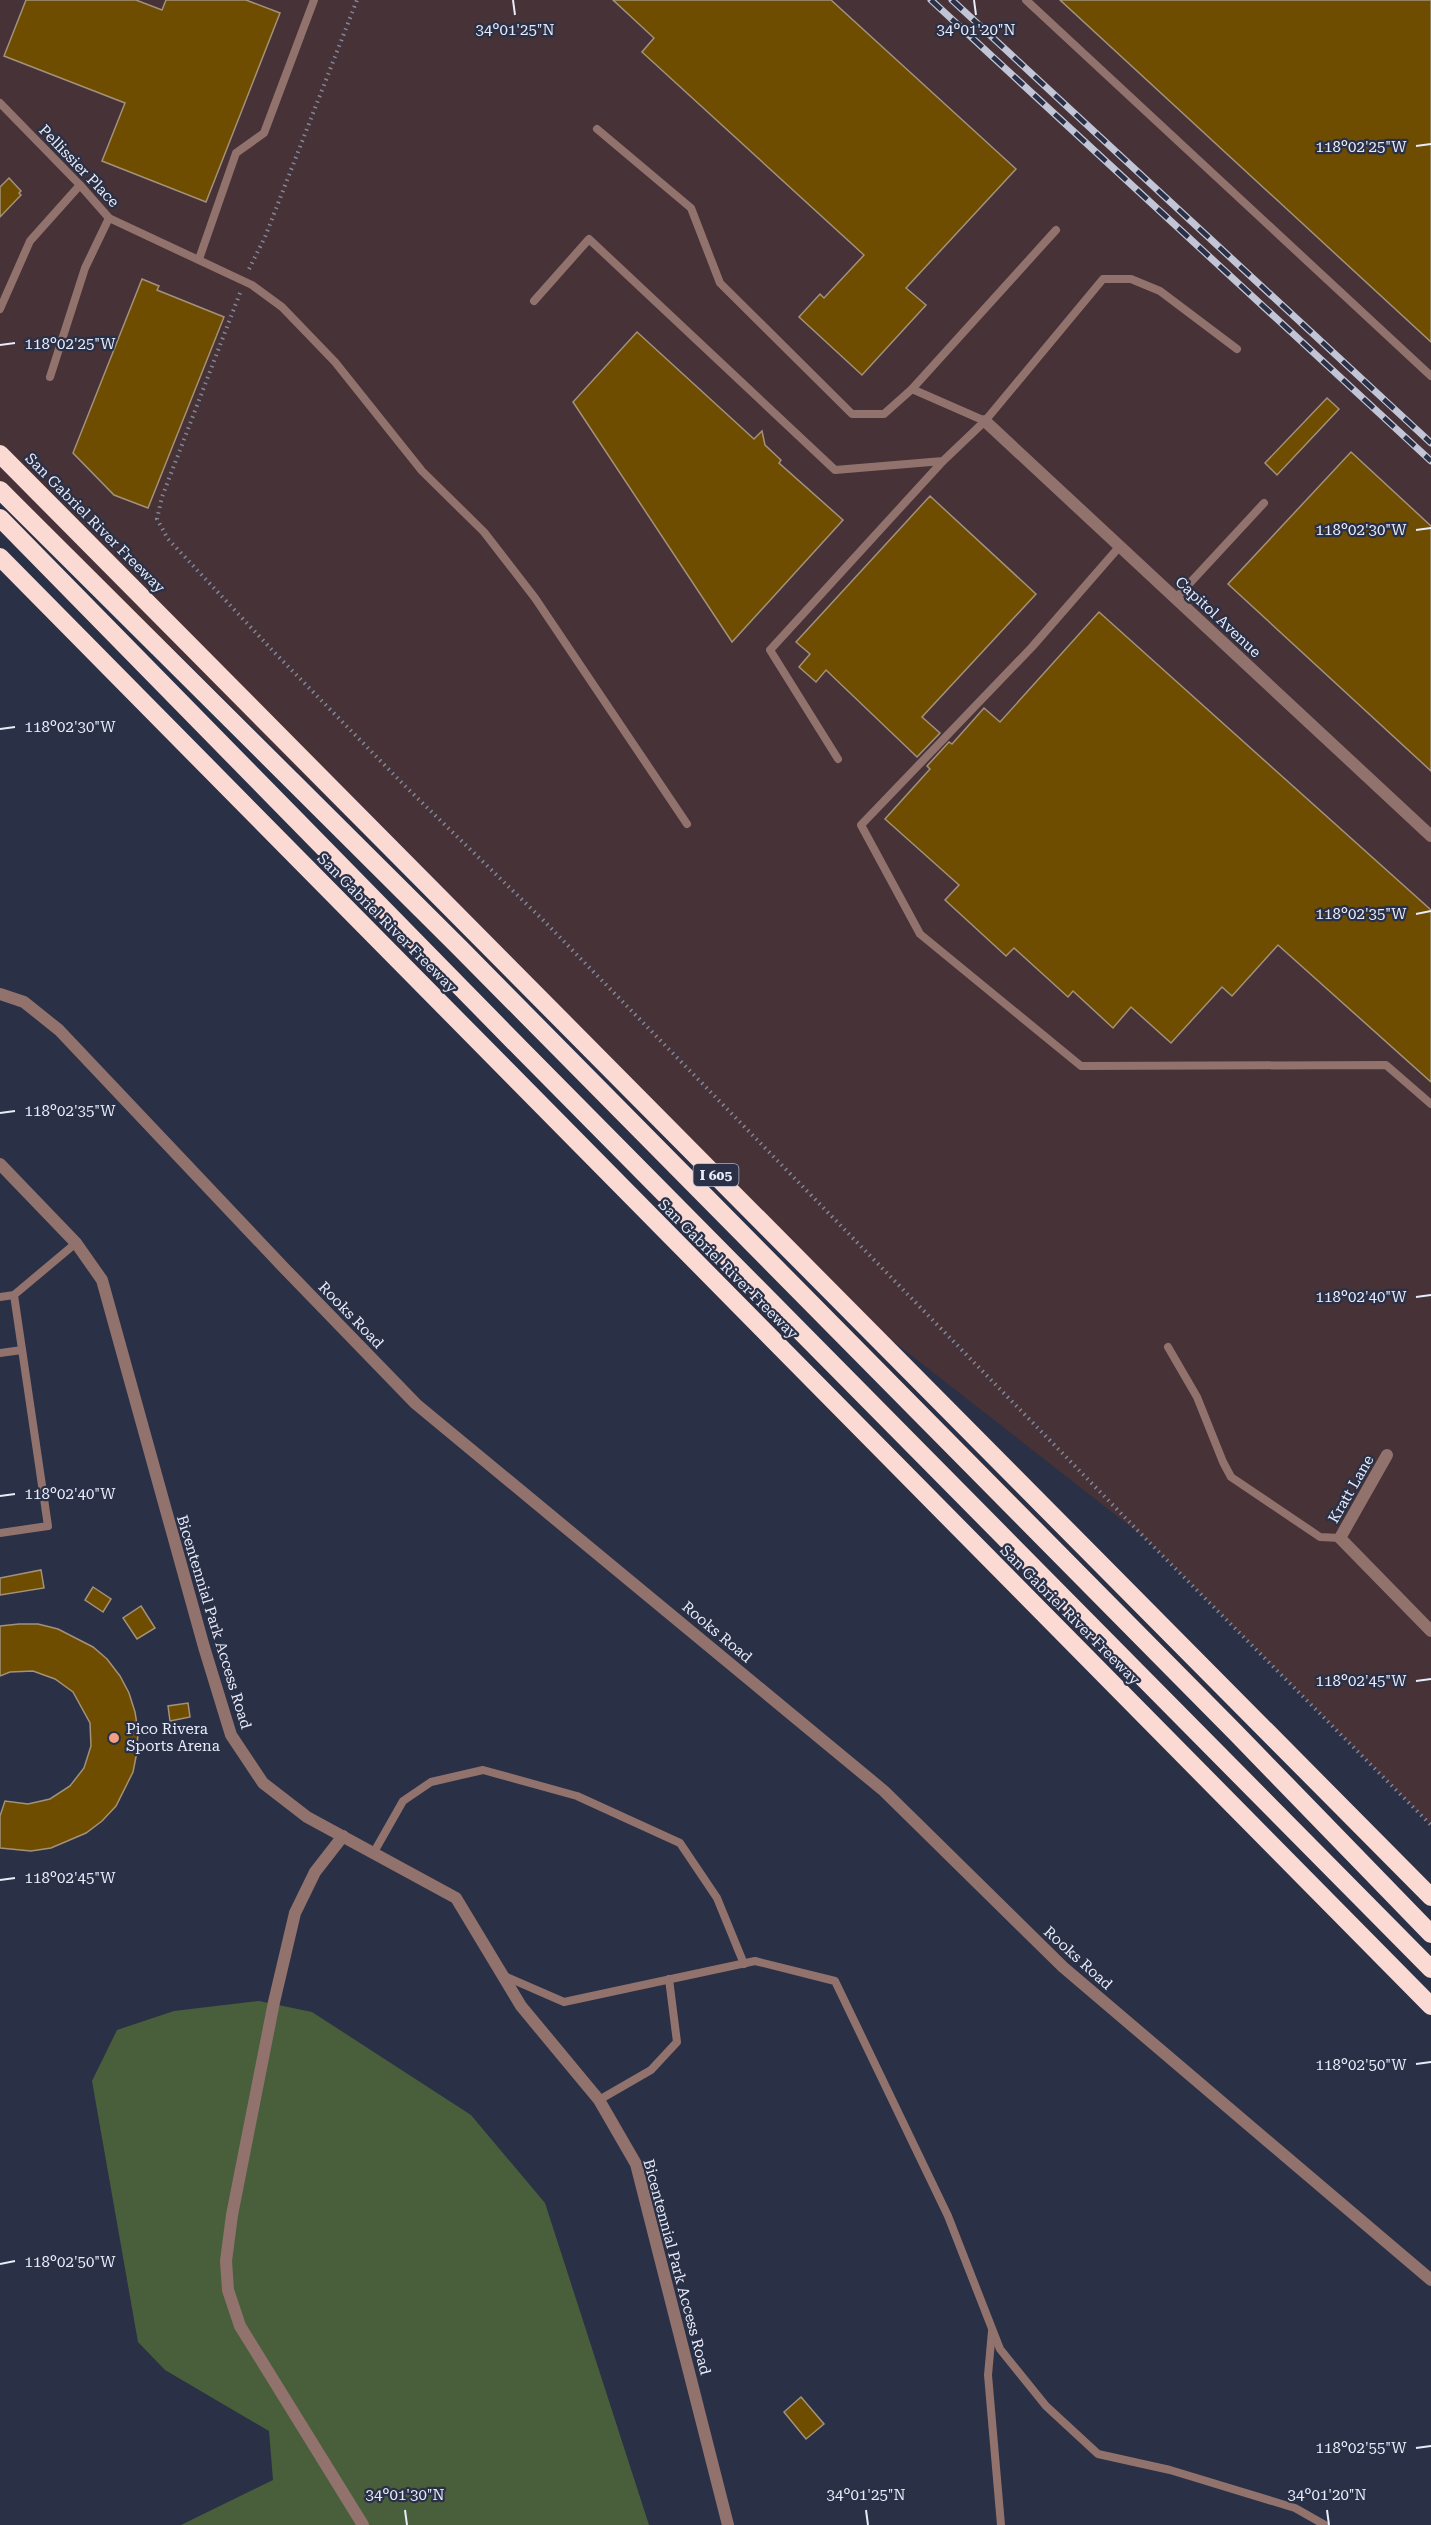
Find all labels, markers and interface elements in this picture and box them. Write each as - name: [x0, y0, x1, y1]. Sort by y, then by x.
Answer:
- text: 34°01'25"N: [475, 21, 555, 39]
- text: 34°01'20"N: [936, 21, 1016, 39]
- street label: Pellissier Place: [35, 121, 123, 211]
- text: 118°02'25"W: [1316, 138, 1407, 156]
- text: 118°02'25"W: [25, 335, 116, 353]
- street label: San Gabriel River Freeway: [21, 449, 169, 597]
- text: 118°02'30"W: [1316, 521, 1407, 539]
- street label: Capitol Avenue: [1172, 573, 1264, 661]
- text: 118°02'30"W: [25, 718, 116, 736]
- street label: San Gabriel River Freeway: [313, 849, 461, 997]
- text: 118°02'35"W: [1316, 905, 1407, 923]
- text: 118°02'35"W: [25, 1102, 116, 1120]
- road number: I 605: [694, 1164, 738, 1186]
- street label: San Gabriel River Freeway: [654, 1195, 802, 1343]
- street label: Rooks Road: [315, 1278, 388, 1352]
- text: 118°02'40"W: [1316, 1288, 1407, 1306]
- street label: Kratt Lane: [1324, 1452, 1378, 1526]
- text: 118°02'40"W: [25, 1485, 116, 1503]
- street label: Bicentennial Park Access Road: [173, 1513, 255, 1731]
- street label: San Gabriel River Freeway: [996, 1541, 1144, 1689]
- street label: Rooks Road: [678, 1598, 756, 1667]
- text: 118°02'45"W: [1316, 1672, 1407, 1690]
- place label: Pico Rivera Sports Arena: [126, 1720, 220, 1755]
- marker: Pico Rivera Sports Arena: [107, 1731, 121, 1745]
- text: 118°02'45"W: [25, 1869, 116, 1887]
- street label: Rooks Road: [1040, 1923, 1116, 1994]
- text: 118°02'50"W: [1316, 2056, 1407, 2074]
- street label: Bicentennial Park Access Road: [639, 2157, 715, 2377]
- text: 118°02'50"W: [25, 2253, 116, 2271]
- text: 118°02'55"W: [1316, 2439, 1407, 2457]
- text: 34°01'30"N: [365, 2486, 445, 2504]
- text: 34°01'25"N: [826, 2486, 906, 2504]
- text: 34°01'20"N: [1287, 2486, 1367, 2504]

